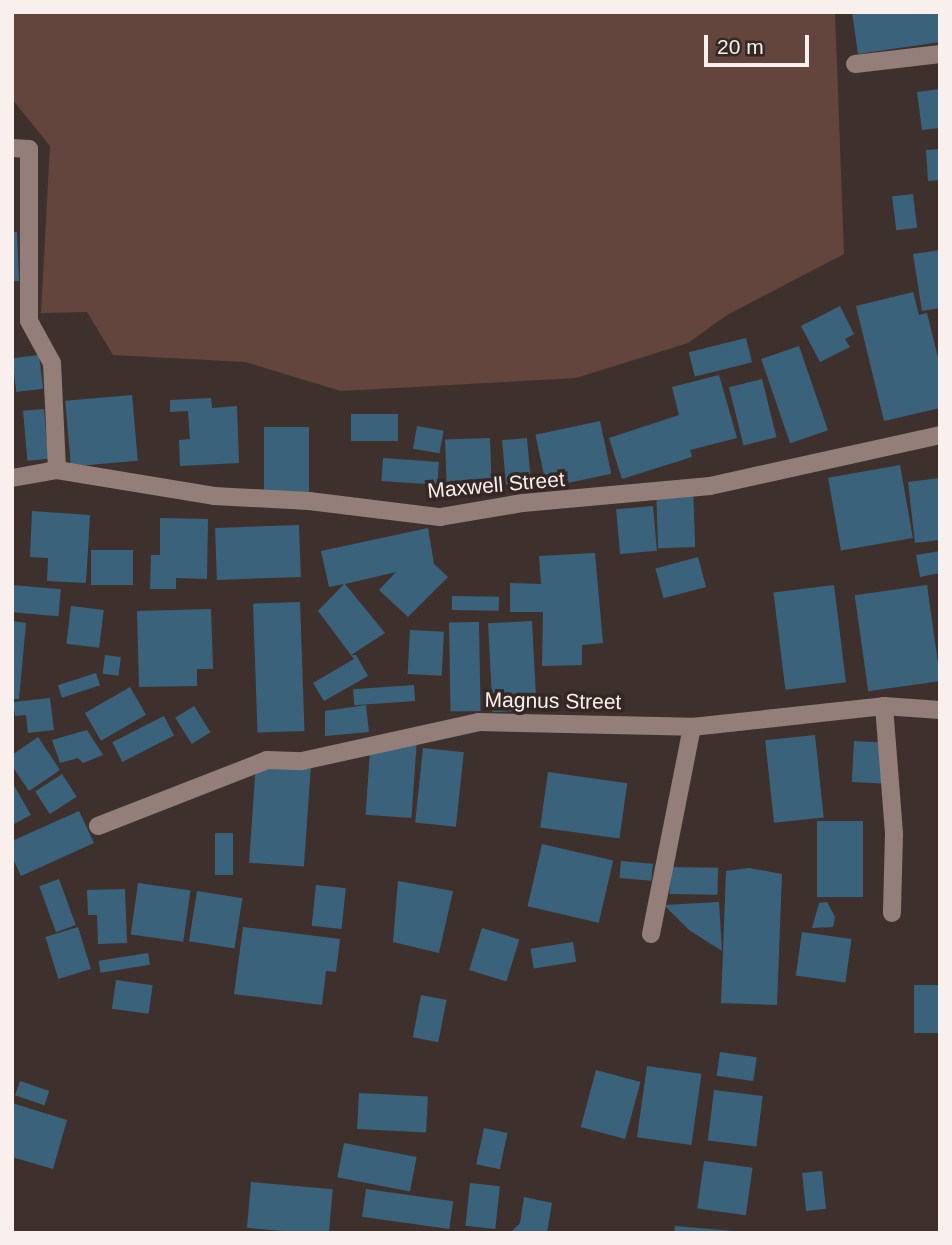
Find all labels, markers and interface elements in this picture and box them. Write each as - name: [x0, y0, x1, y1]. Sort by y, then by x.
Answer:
- scale bar: [707, 21, 812, 65]
- text: 20 m: [717, 35, 764, 58]
- street label: Maxwell Street: [426, 466, 566, 504]
- street label: Magnus Street: [485, 687, 621, 715]

